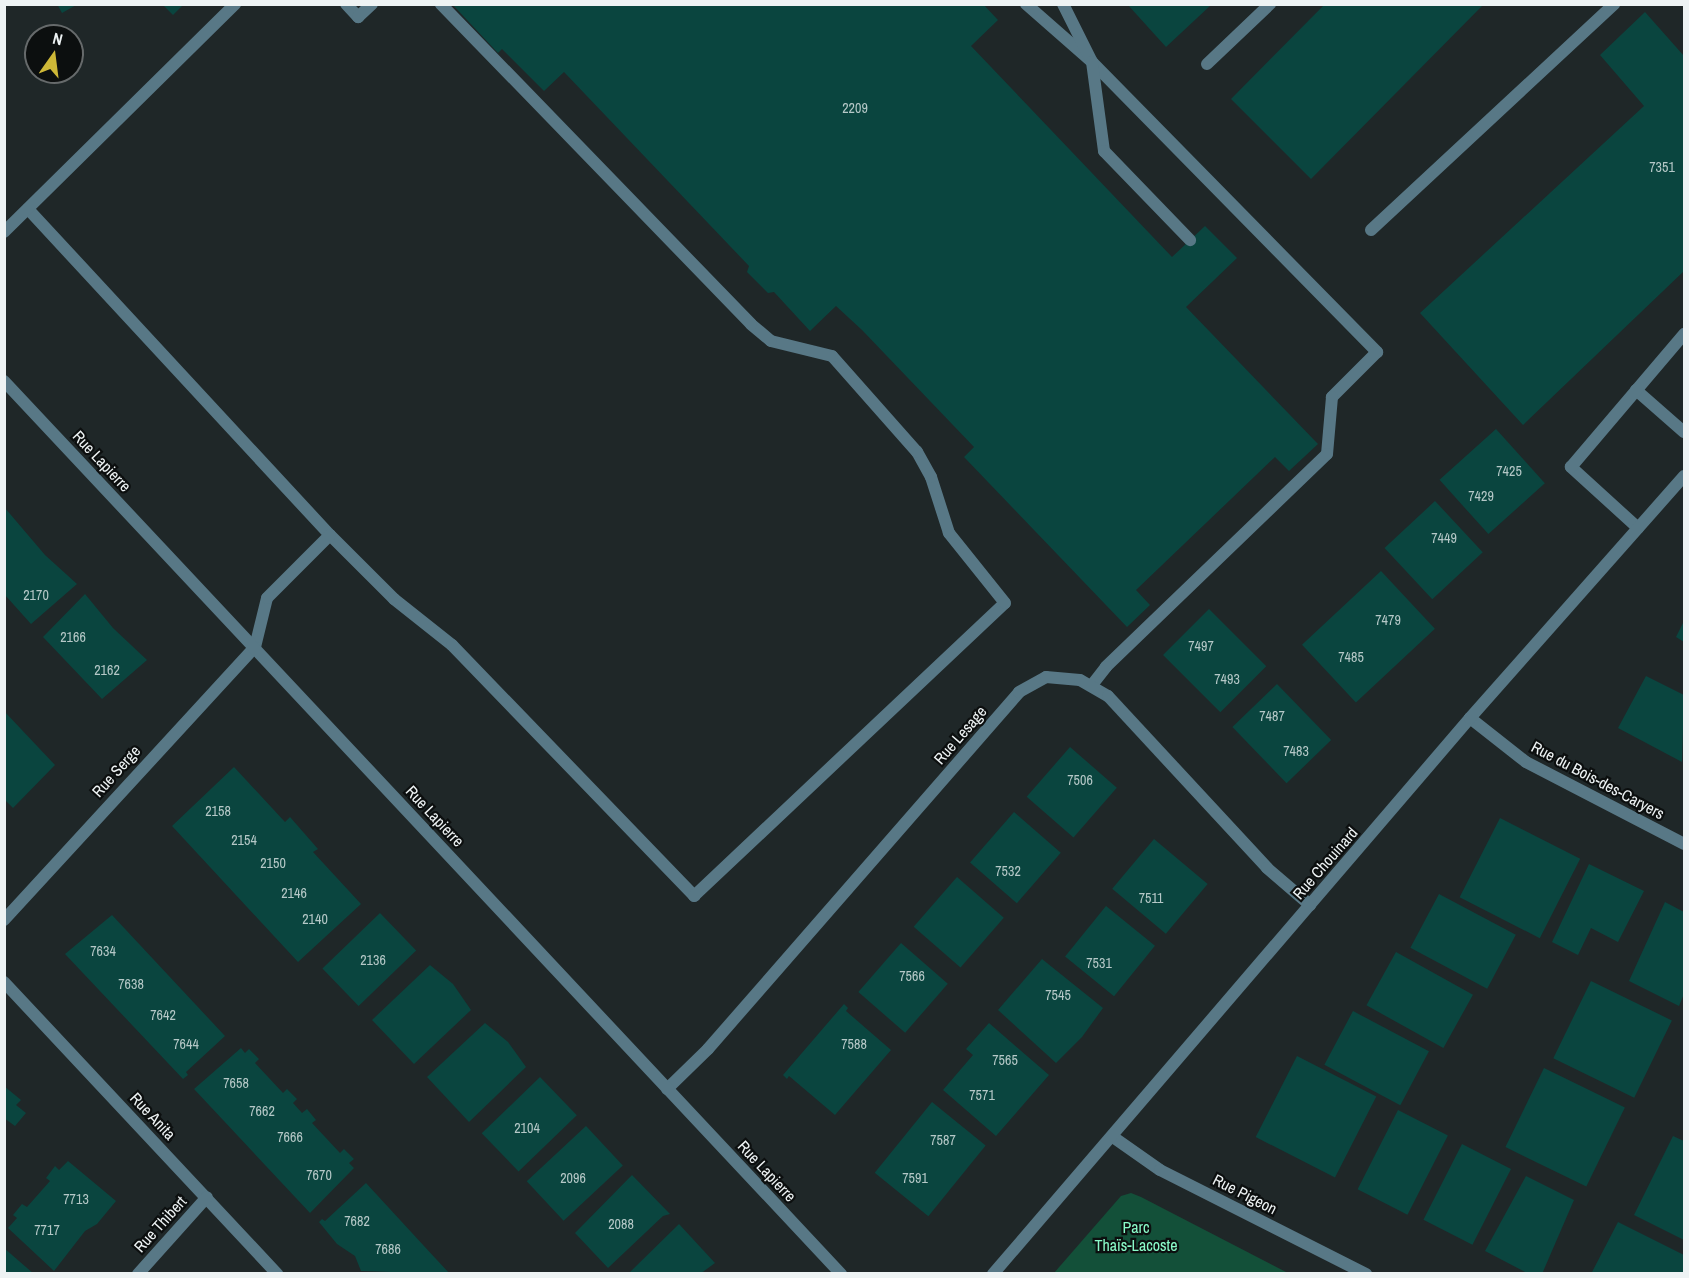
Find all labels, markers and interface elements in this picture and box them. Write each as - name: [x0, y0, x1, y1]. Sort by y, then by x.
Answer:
- north arrow: [24, 24, 84, 84]
- text: N: [51, 27, 65, 50]
- house number: 2209: [842, 100, 868, 116]
- house number: 7351: [1649, 159, 1675, 175]
- street label: Rue Lapierre: [69, 426, 135, 496]
- house number: 7425: [1496, 463, 1522, 479]
- house number: 7429: [1468, 488, 1494, 504]
- house number: 7449: [1431, 530, 1457, 546]
- house number: 2170: [23, 587, 49, 603]
- house number: 7479: [1375, 612, 1401, 628]
- house number: 2166: [60, 629, 86, 645]
- house number: 7497: [1188, 638, 1214, 654]
- house number: 7485: [1338, 649, 1364, 665]
- house number: 2162: [94, 662, 120, 678]
- house number: 7493: [1214, 671, 1240, 687]
- street label: Rue Lesage: [930, 702, 990, 768]
- house number: 7487: [1259, 708, 1285, 724]
- street label: Rue du Bois-des-Caryers: [1528, 737, 1668, 823]
- street label: Rue Serge: [88, 741, 144, 801]
- house number: 7483: [1283, 743, 1309, 759]
- house number: 7506: [1067, 772, 1093, 788]
- street label: Rue Lapierre: [402, 781, 468, 851]
- house number: 2158: [205, 803, 231, 819]
- street label: Rue Chouinard: [1289, 823, 1361, 903]
- house number: 2154: [231, 832, 257, 848]
- house number: 2150: [260, 855, 286, 871]
- house number: 7532: [995, 863, 1021, 879]
- house number: 2146: [281, 885, 307, 901]
- house number: 7511: [1139, 890, 1163, 906]
- house number: 2140: [302, 911, 328, 927]
- house number: 7634: [90, 943, 116, 959]
- house number: 2136: [360, 952, 386, 968]
- house number: 7531: [1086, 955, 1112, 971]
- house number: 7566: [899, 968, 925, 984]
- house number: 7638: [118, 976, 144, 992]
- house number: 7545: [1045, 987, 1071, 1003]
- house number: 7642: [150, 1007, 176, 1023]
- house number: 7644: [173, 1036, 199, 1052]
- house number: 7588: [841, 1036, 867, 1052]
- house number: 7565: [992, 1052, 1018, 1068]
- house number: 7658: [223, 1075, 249, 1091]
- house number: 7571: [969, 1087, 995, 1103]
- street label: Rue Anita: [126, 1088, 180, 1144]
- house number: 7662: [249, 1103, 275, 1119]
- house number: 2104: [514, 1120, 540, 1136]
- house number: 7666: [277, 1129, 303, 1145]
- house number: 7587: [930, 1132, 956, 1148]
- street label: Rue Lapierre: [734, 1136, 800, 1206]
- house number: 7670: [306, 1167, 332, 1183]
- house number: 2096: [560, 1170, 586, 1186]
- house number: 7591: [902, 1170, 928, 1186]
- street label: Rue Pigeon: [1210, 1170, 1280, 1218]
- house number: 7713: [63, 1191, 89, 1207]
- street label: Rue Thibert: [130, 1192, 190, 1256]
- house number: 7682: [344, 1213, 370, 1229]
- house number: 2088: [608, 1216, 634, 1232]
- park label: Parc Thaïs-Lacoste: [1094, 1217, 1178, 1255]
- house number: 7717: [34, 1222, 60, 1238]
- house number: 7686: [375, 1241, 401, 1257]

